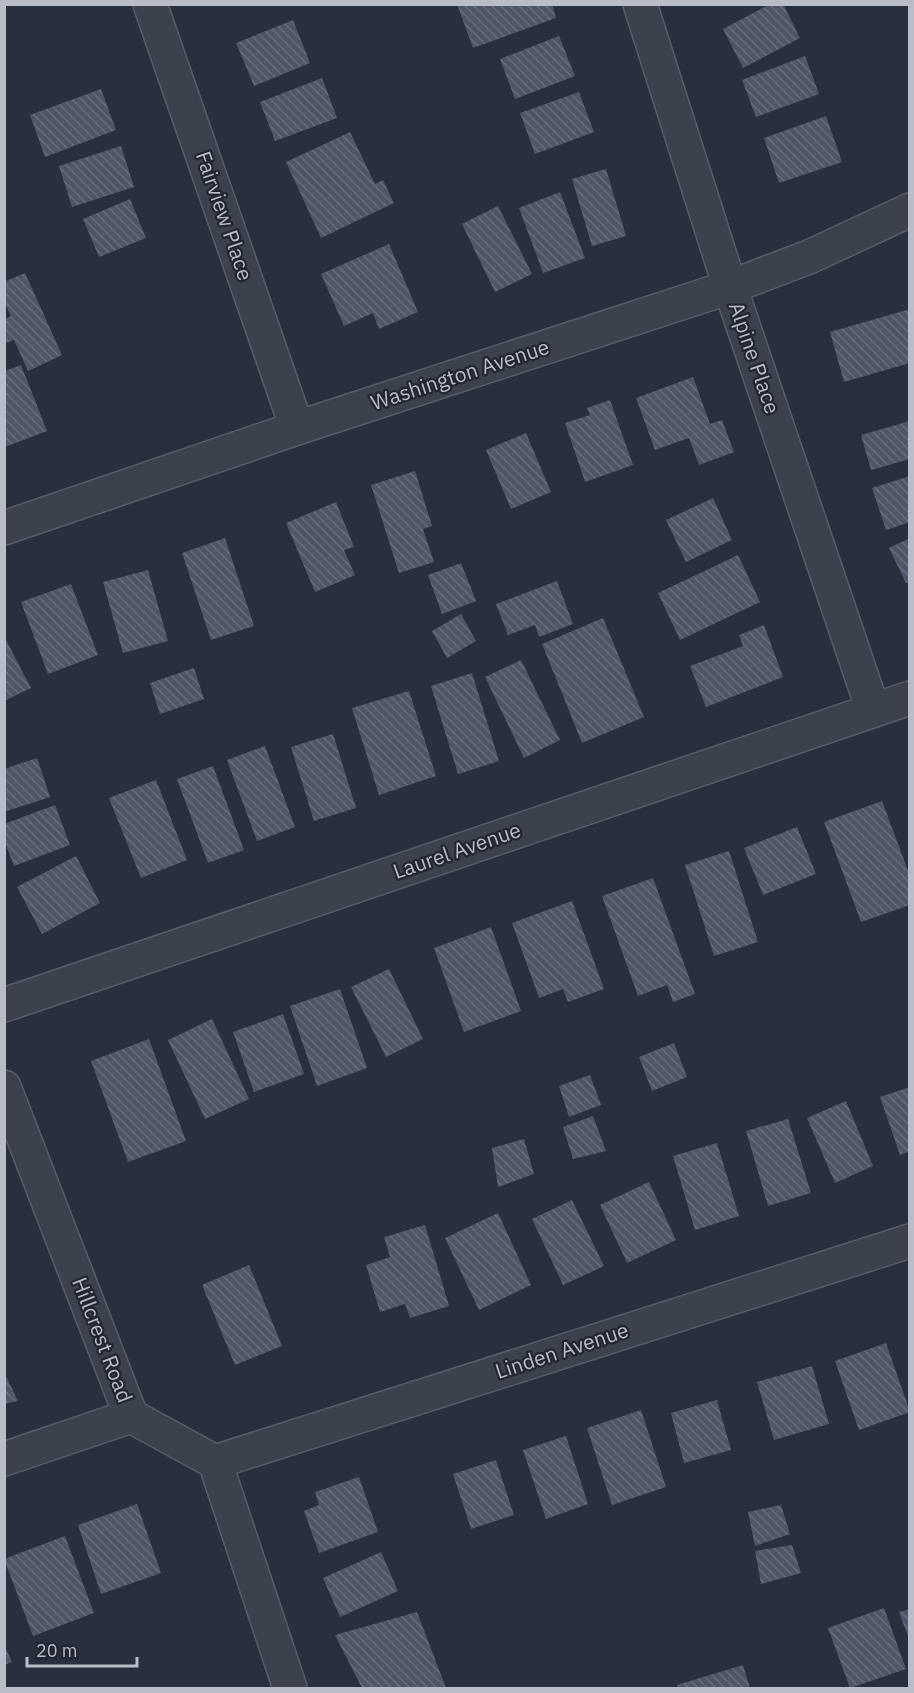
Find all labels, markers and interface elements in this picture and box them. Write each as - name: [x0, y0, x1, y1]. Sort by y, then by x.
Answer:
- street label: Fairview Place: [190, 147, 260, 284]
- street label: Alpine Place: [723, 298, 787, 417]
- street label: Washington Avenue: [367, 332, 553, 416]
- street label: Laurel Avenue: [389, 815, 524, 885]
- street label: Hillcrest Road: [66, 1273, 140, 1406]
- street label: Linden Avenue: [492, 1315, 632, 1385]
- scale bar: [27, 1630, 136, 1668]
- text: 20 m: [36, 1639, 78, 1662]

